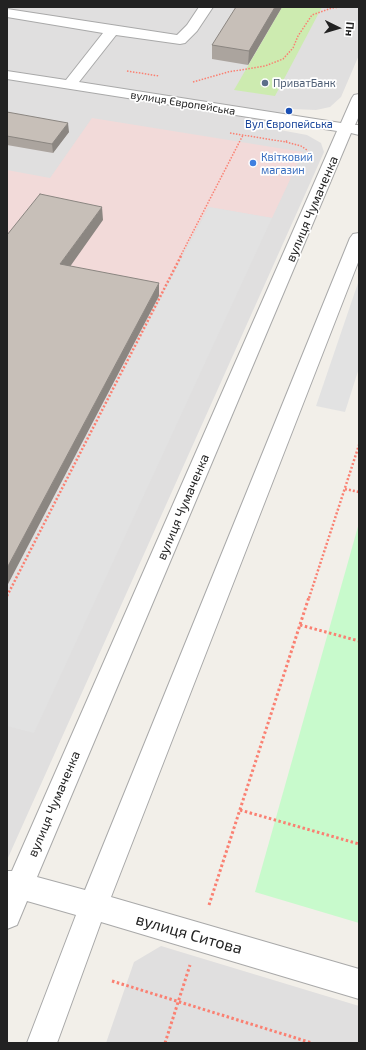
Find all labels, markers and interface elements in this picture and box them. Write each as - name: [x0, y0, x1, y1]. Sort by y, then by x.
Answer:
- north arrow: [318, 8, 358, 48]
- text: Пн: [343, 21, 358, 37]
- place label: ПриватБанк: [273, 76, 336, 90]
- marker: ПриватБанк: [260, 78, 270, 88]
- street label: вулиця Європейська: [130, 88, 236, 118]
- marker: Вул Європейська: [284, 106, 294, 116]
- place label: Вул Європейська: [245, 117, 333, 131]
- place label: Квітковий магазин: [261, 150, 313, 176]
- street label: вулиця Чумаченка: [283, 154, 341, 264]
- marker: Квітковий магазин: [248, 158, 258, 168]
- street label: вулиця Чумаченка: [154, 452, 212, 562]
- street label: вулиця Чумаченка: [25, 749, 83, 859]
- street label: вулиця Ситова: [134, 910, 244, 958]

